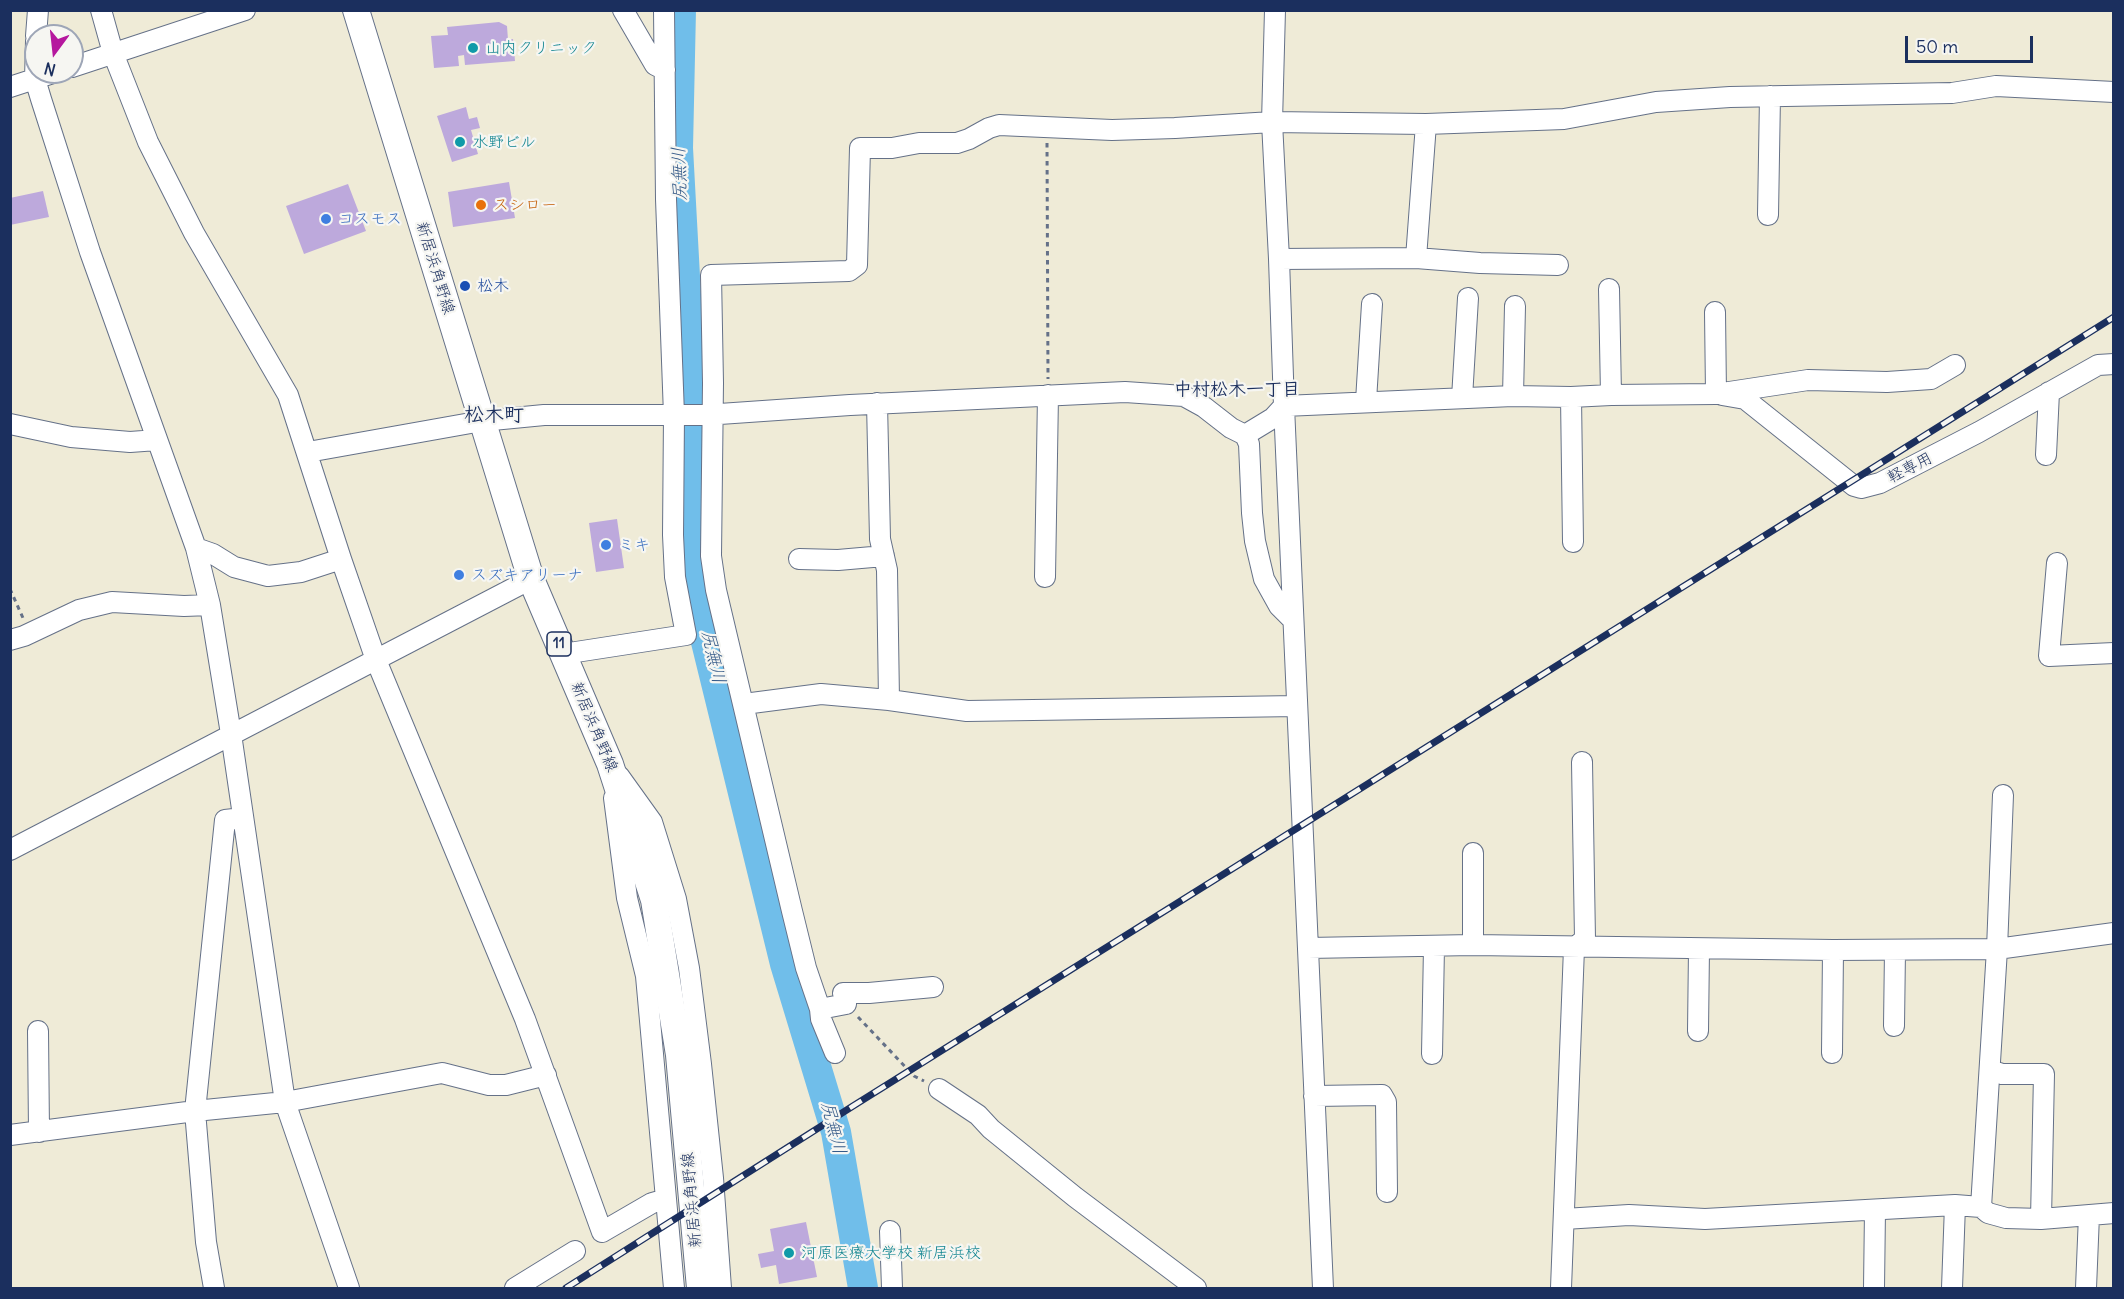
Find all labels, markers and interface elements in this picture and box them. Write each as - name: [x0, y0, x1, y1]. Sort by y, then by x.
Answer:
- north arrow: [24, 24, 84, 84]
- scale bar: [1908, 24, 2036, 62]
- text: 50 m: [1916, 35, 1958, 58]
- place label: 山内クリニック: [485, 38, 597, 58]
- marker: 山内クリニック: [466, 41, 480, 55]
- text: N: [42, 58, 58, 81]
- place label: 水野ビル: [472, 132, 536, 152]
- marker: 水野ビル: [453, 135, 467, 149]
- water label: 尻無川: [668, 147, 692, 201]
- place label: スシロー: [493, 195, 557, 215]
- marker: スシロー: [474, 198, 488, 212]
- place label: コスモス: [338, 209, 402, 229]
- marker: コスモス: [319, 212, 333, 226]
- street label: 新居浜角野線: [412, 219, 458, 317]
- place label: 松木: [477, 276, 509, 296]
- marker: 松木: [458, 279, 472, 293]
- district label: 中村松木一丁目: [1174, 379, 1300, 401]
- district label: 松木町: [464, 403, 524, 427]
- street label: 軽専用: [1884, 449, 1936, 487]
- place label: ミキ: [618, 535, 650, 555]
- marker: ミキ: [599, 538, 613, 552]
- place label: スズキアリーナ: [471, 565, 583, 585]
- marker: スズキアリーナ: [452, 568, 466, 582]
- water label: 尻無川: [696, 628, 730, 686]
- road number: 11: [547, 632, 571, 656]
- street label: 新居浜角野線: [566, 679, 622, 775]
- water label: 尻無川: [816, 1099, 850, 1157]
- street label: 新居浜角野線: [678, 1151, 706, 1249]
- place label: 河原医療大学校 新居浜校: [801, 1243, 981, 1263]
- marker: 河原医療大学校 新居浜校: [782, 1246, 796, 1260]

